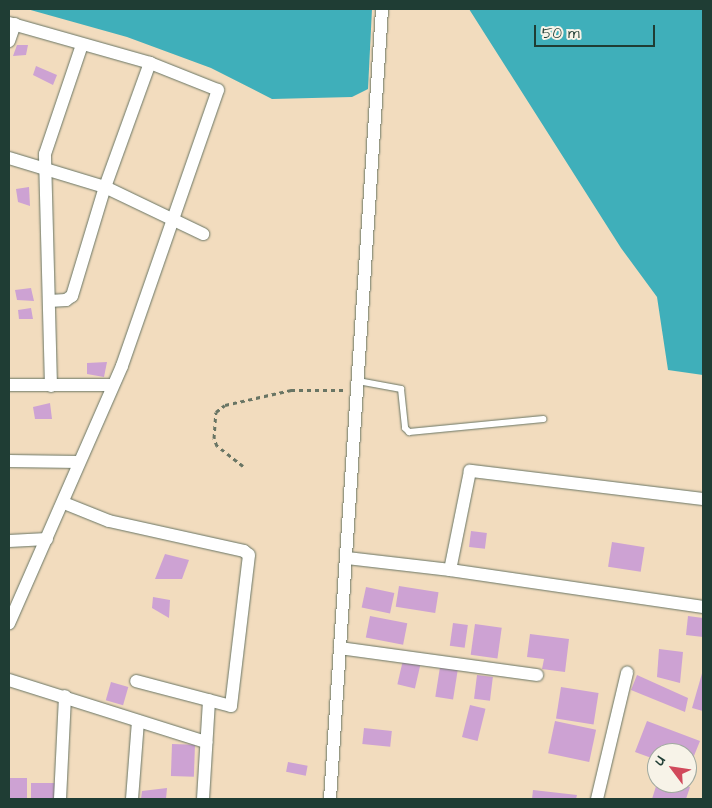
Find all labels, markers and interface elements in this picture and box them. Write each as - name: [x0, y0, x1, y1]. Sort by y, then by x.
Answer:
- scale bar: [537, 15, 658, 47]
- text: 50 m: [542, 23, 580, 44]
- north arrow: [647, 743, 697, 793]
- text: U: [649, 752, 671, 769]

